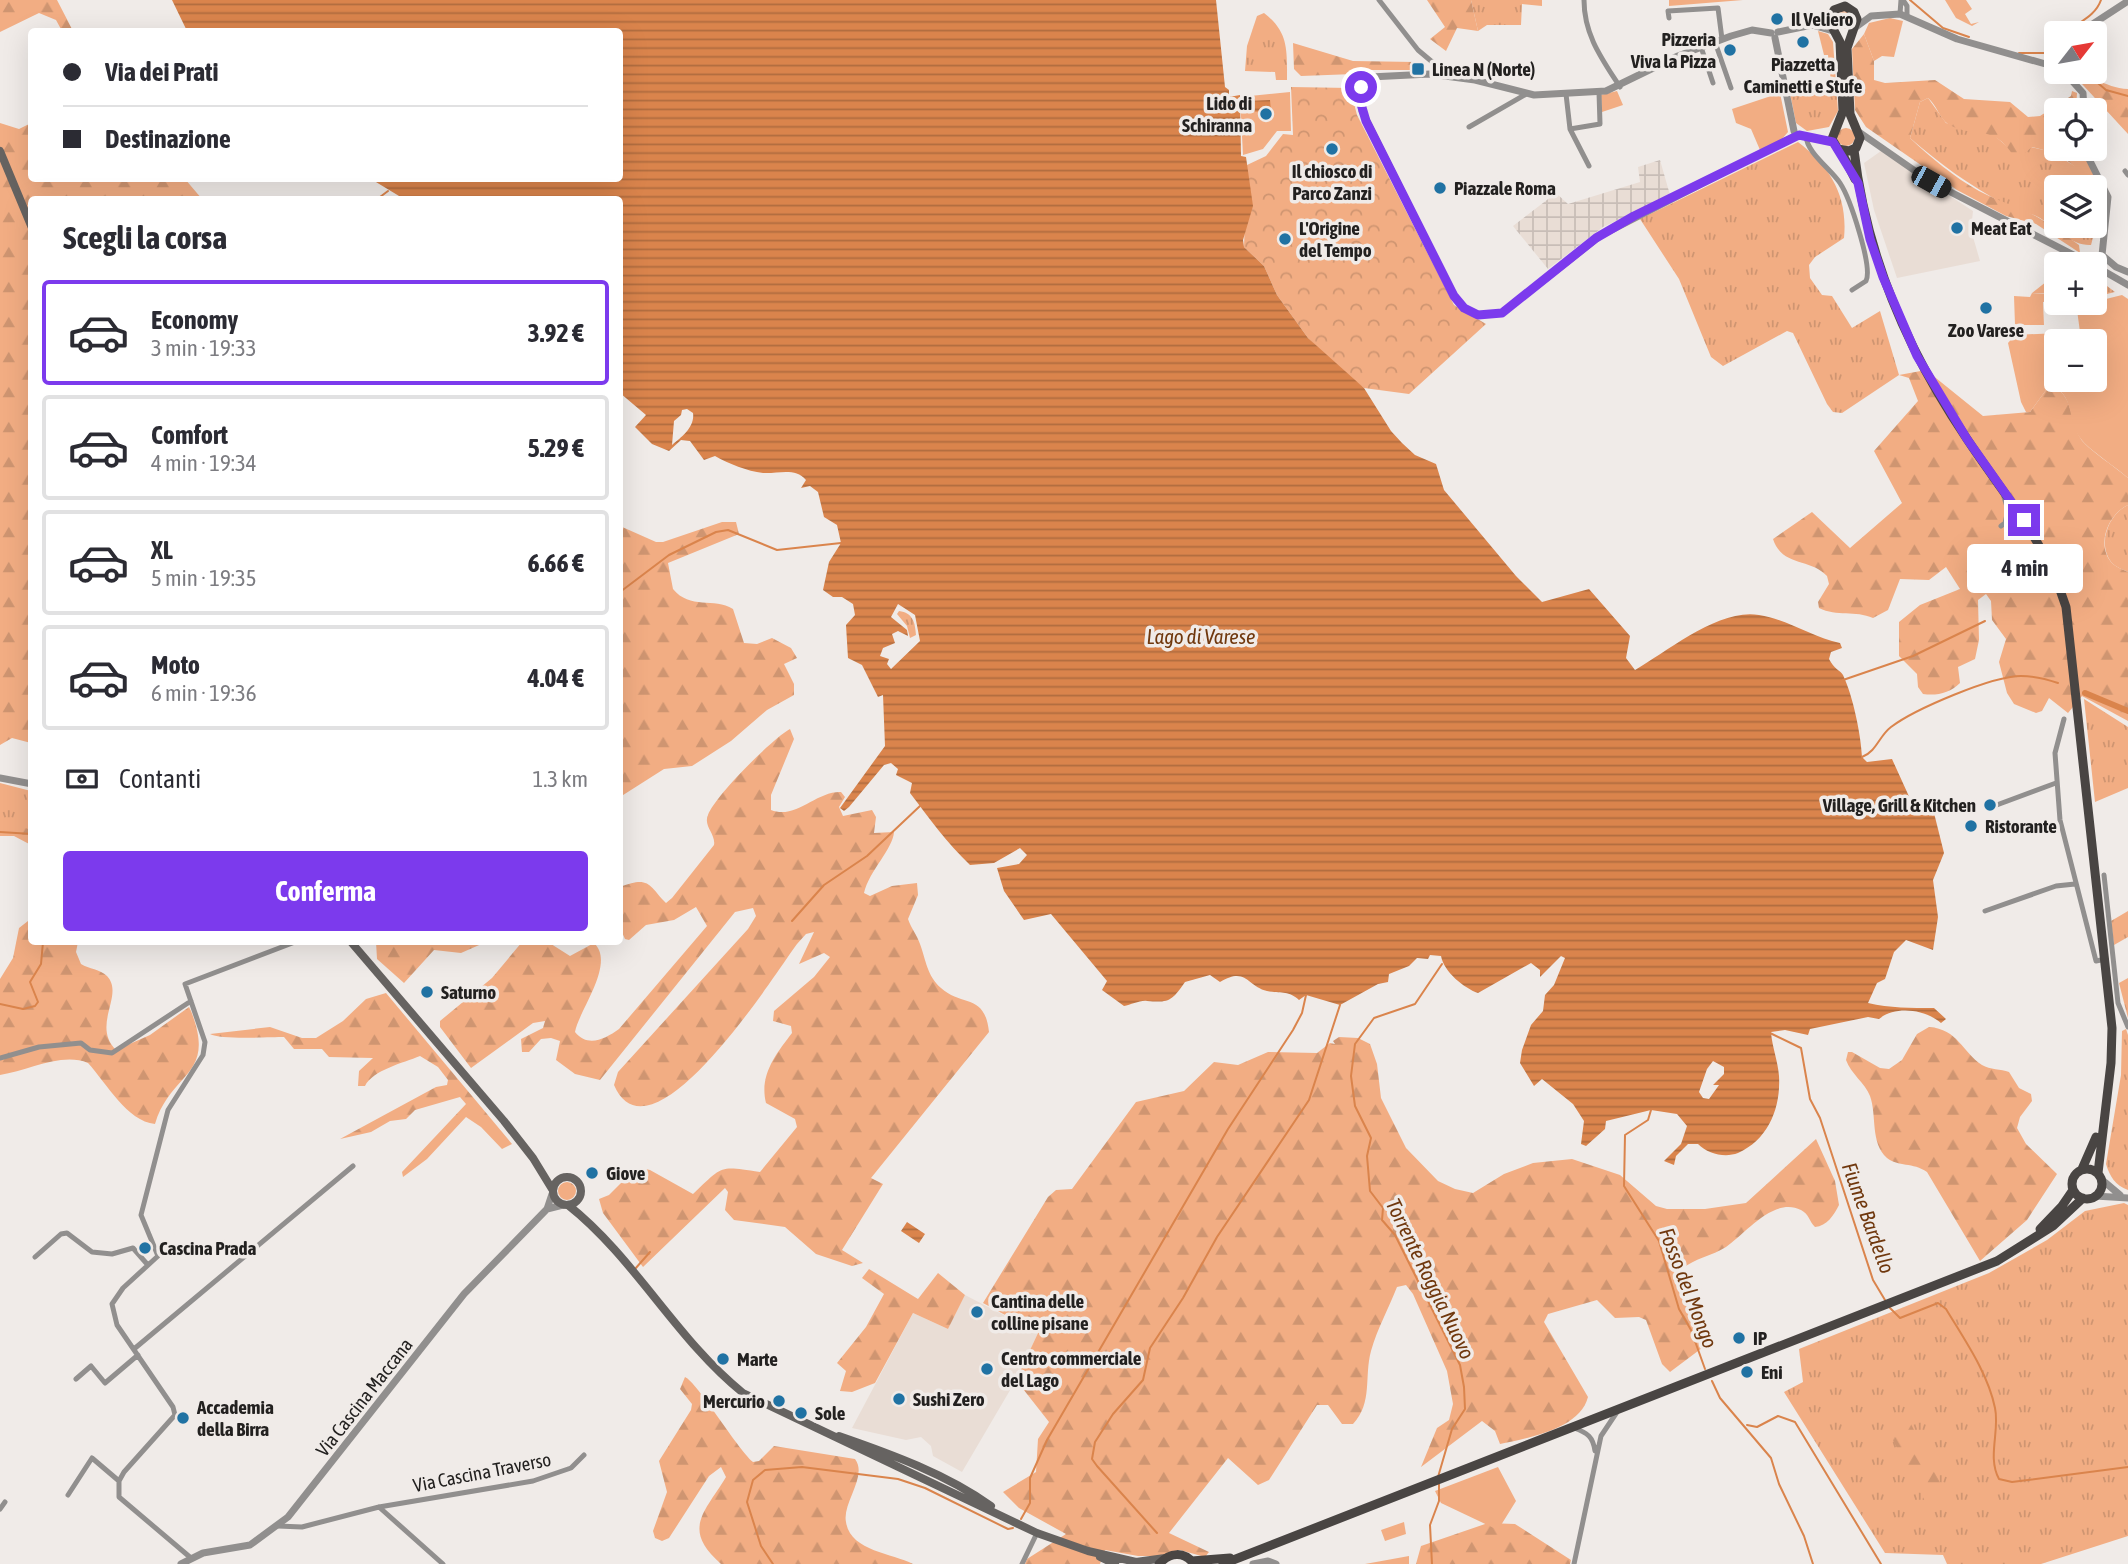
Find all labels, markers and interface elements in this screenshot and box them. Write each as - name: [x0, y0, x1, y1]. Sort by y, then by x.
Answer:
- place label: Il Veliero: [1791, 8, 1853, 30]
- marker: Il Veliero: [1769, 11, 1785, 27]
- north arrow: [2044, 21, 2107, 84]
- map controls: [2044, 21, 2107, 392]
- place label: Pizzeria Viva la Pizza: [1630, 28, 1716, 72]
- marker: Piazzetta Caminetti e Stufe: [1795, 34, 1811, 50]
- marker: Pizzeria Viva la Pizza: [1722, 42, 1738, 58]
- place label: Piazzetta Caminetti e Stufe: [1744, 53, 1863, 97]
- text: Via dei Prati: [105, 57, 219, 87]
- place label: Linea N (Norte): [1432, 58, 1535, 80]
- marker: Linea N (Norte): [1410, 61, 1426, 77]
- route start: [1345, 71, 1377, 103]
- place label: Lido di Schiranna: [1182, 92, 1252, 136]
- button: locate: [2044, 98, 2107, 161]
- marker: Lido di Schiranna: [1258, 106, 1274, 122]
- text: Destinazione: [105, 124, 231, 154]
- marker: Il chiosco di Parco Zanzi: [1324, 141, 1340, 157]
- place label: Il chiosco di Parco Zanzi: [1292, 160, 1372, 204]
- car: [1908, 163, 1955, 201]
- button: layers: [2044, 175, 2107, 238]
- place label: Piazzale Roma: [1454, 177, 1556, 199]
- marker: Piazzale Roma: [1432, 180, 1448, 196]
- place label: L'Origine del Tempo: [1299, 217, 1372, 261]
- place label: Meat Eat: [1971, 217, 2032, 239]
- text: Scegli la corsa: [63, 219, 227, 256]
- marker: Meat Eat: [1949, 220, 1965, 236]
- marker: L'Origine del Tempo: [1277, 231, 1293, 247]
- button: +: [2044, 252, 2107, 315]
- marker: Zoo Varese: [1978, 300, 1994, 316]
- icon: car: [67, 301, 130, 364]
- text: Economy: [151, 305, 238, 335]
- text: 3.92 €: [527, 318, 584, 348]
- place label: Zoo Varese: [1948, 319, 2024, 341]
- button: −: [2044, 329, 2107, 392]
- text: 3 min · 19:33: [151, 335, 257, 361]
- icon: car: [67, 416, 130, 479]
- text: Comfort: [151, 420, 228, 450]
- text: 5.29 €: [527, 433, 584, 463]
- text: 4 min · 19:34: [151, 450, 257, 476]
- route end: [2008, 504, 2040, 536]
- icon: car: [67, 531, 130, 594]
- text: XL: [151, 535, 173, 565]
- callout: 4 min: [1966, 544, 2082, 594]
- text: 6.66 €: [527, 548, 584, 578]
- text: 4 min: [2002, 555, 2048, 581]
- text: 5 min · 19:35: [151, 565, 257, 591]
- water label: Lago di Varese: [1146, 624, 1256, 648]
- icon: car: [67, 646, 130, 709]
- text: Moto: [151, 650, 200, 680]
- text: 4.04 €: [527, 663, 584, 693]
- text: 6 min · 19:36: [151, 680, 257, 706]
- icon: cash: [63, 760, 101, 798]
- text: Contanti: [119, 764, 201, 794]
- text: 1.3 km: [532, 766, 588, 792]
- place label: Village, Grill & Kitchen: [1822, 794, 1976, 816]
- marker: Village, Grill & Kitchen: [1982, 797, 1998, 813]
- place label: Ristorante: [1985, 815, 2057, 837]
- marker: Ristorante: [1963, 818, 1979, 834]
- button: Conferma: [63, 851, 588, 931]
- place label: Saturno: [441, 981, 496, 1003]
- marker: Saturno: [419, 984, 435, 1000]
- water label: Fiume Bardello: [1838, 1159, 1900, 1277]
- place label: Giove: [606, 1162, 646, 1184]
- marker: Giove: [584, 1165, 600, 1181]
- water label: Torrente Roggia Nuovo: [1382, 1195, 1480, 1363]
- water label: Fosso del Mongo: [1655, 1224, 1723, 1351]
- place label: Cascina Prada: [159, 1237, 257, 1259]
- marker: Cascina Prada: [137, 1240, 153, 1256]
- place label: Cantina delle colline pisane: [991, 1290, 1089, 1334]
- marker: Cantina delle colline pisane: [969, 1304, 985, 1320]
- place label: IP: [1753, 1327, 1768, 1349]
- marker: IP: [1731, 1330, 1747, 1346]
- street label: Via Cascina Maccana: [311, 1334, 417, 1460]
- place label: Centro commerciale del Lago: [1001, 1347, 1142, 1391]
- place label: Marte: [737, 1348, 778, 1370]
- marker: Marte: [715, 1351, 731, 1367]
- marker: Centro commerciale del Lago: [979, 1361, 995, 1377]
- place label: Eni: [1761, 1361, 1783, 1383]
- marker: Eni: [1739, 1364, 1755, 1380]
- place label: Sushi Zero: [913, 1388, 985, 1410]
- place label: Mercurio: [703, 1390, 765, 1412]
- marker: Sushi Zero: [891, 1391, 907, 1407]
- marker: Mercurio: [771, 1393, 787, 1409]
- place label: Accademia della Birra: [196, 1396, 274, 1440]
- place label: Sole: [815, 1402, 846, 1424]
- marker: Sole: [793, 1405, 809, 1421]
- marker: Accademia della Birra: [175, 1410, 191, 1426]
- street label: Via Cascina Traverso: [411, 1448, 553, 1496]

